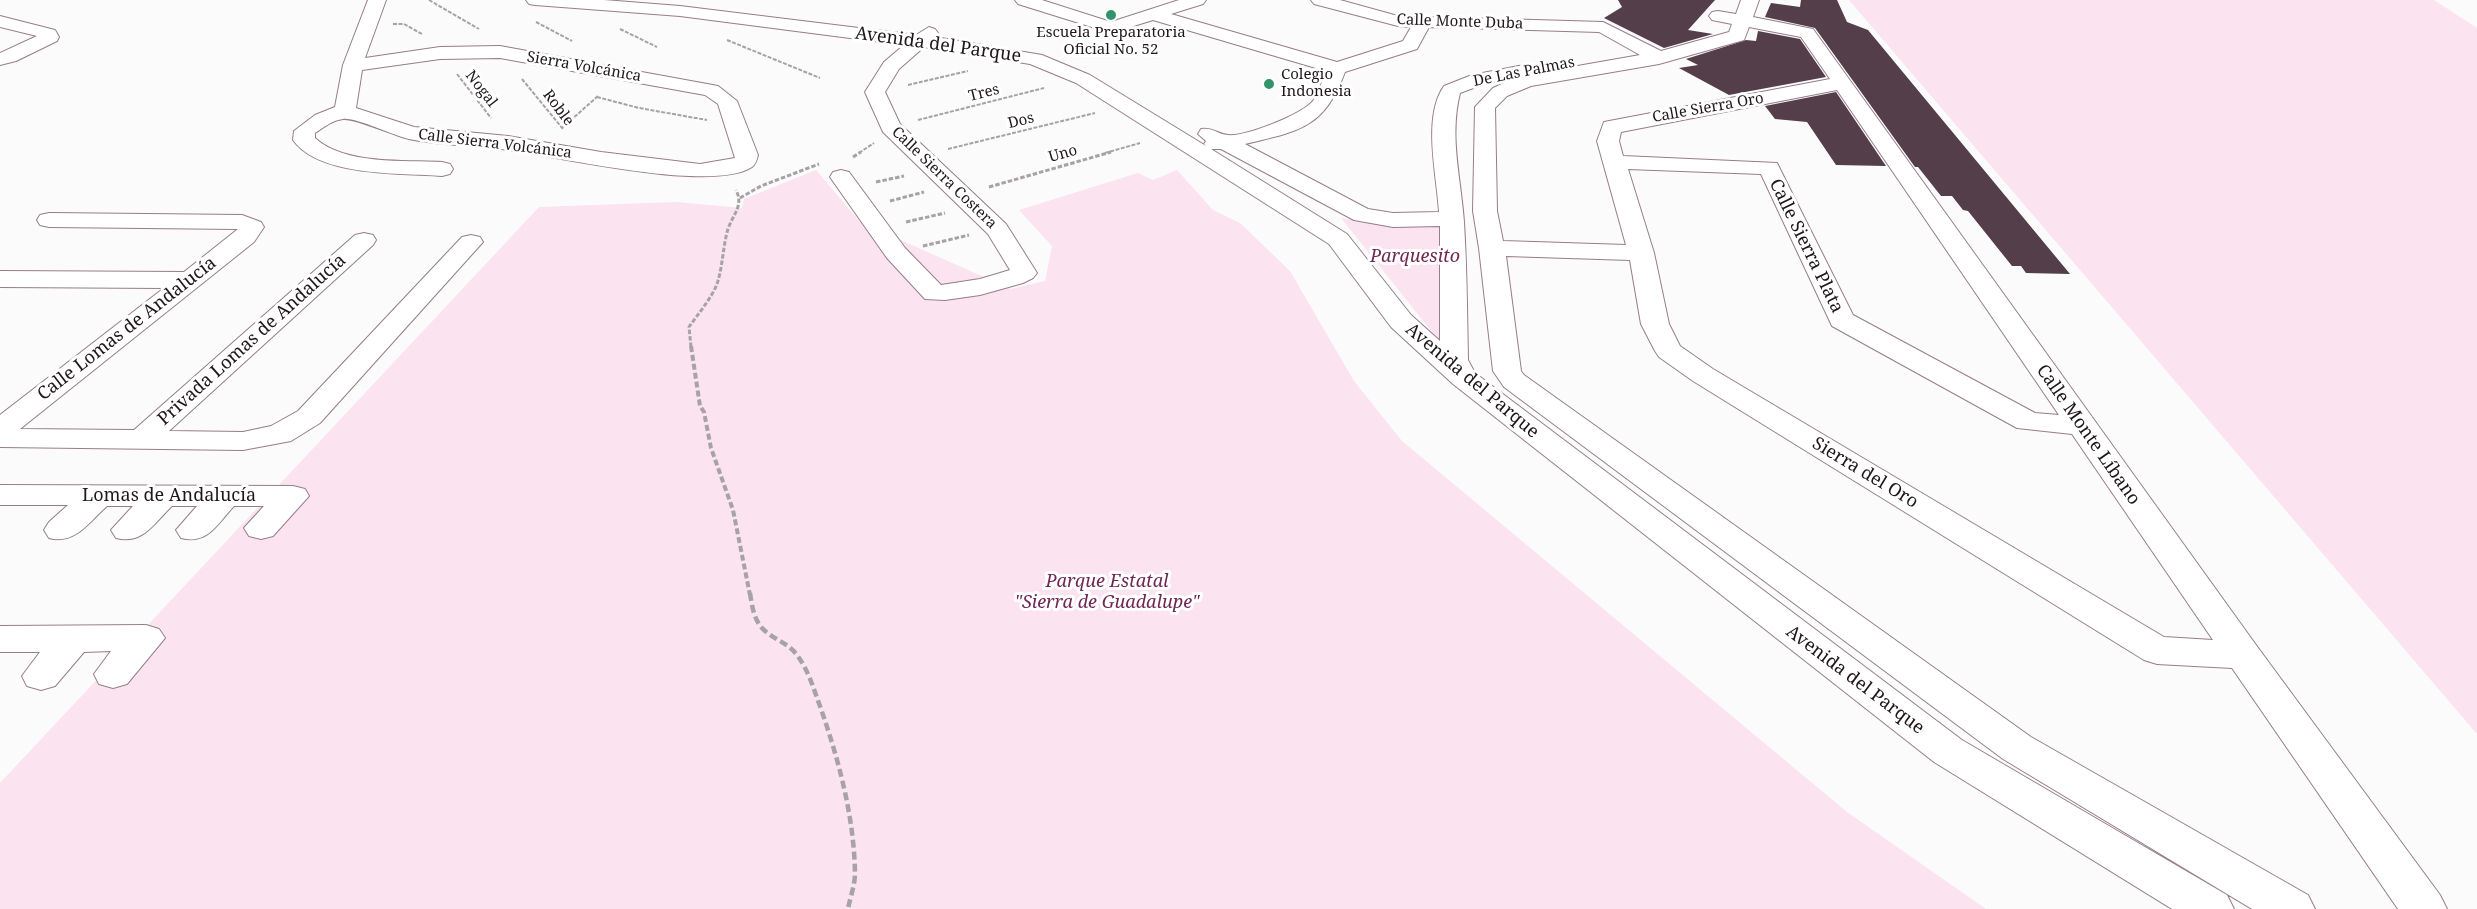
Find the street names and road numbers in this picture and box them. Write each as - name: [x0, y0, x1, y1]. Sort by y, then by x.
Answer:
- street label: Calle Monte Duba: [1396, 11, 1524, 33]
- street label: Avenida del Parque: [854, 23, 1022, 67]
- street label: Sierra Volcánica: [525, 48, 643, 86]
- street label: De Las Palmas: [1472, 53, 1576, 91]
- street label: Nogal: [461, 67, 501, 111]
- street label: Tres: [967, 81, 1001, 105]
- street label: Roble: [539, 86, 577, 130]
- street label: Calle Sierra Oro: [1651, 89, 1765, 127]
- street label: Dos: [1006, 109, 1036, 133]
- street label: Calle Sierra Costera: [888, 123, 1000, 233]
- street label: Calle Sierra Volcánica: [417, 126, 573, 162]
- street label: Uno: [1047, 141, 1079, 167]
- street label: Calle Sierra Plata: [1764, 176, 1848, 316]
- street label: Privada Lomas de Andalucía: [153, 250, 351, 430]
- street label: Calle Lomas de Andalucía: [33, 253, 221, 405]
- street label: Avenida del Parque: [1401, 319, 1543, 443]
- street label: Calle Monte Líbano: [2031, 361, 2145, 509]
- street label: Sierra del Oro: [1808, 433, 1922, 513]
- street label: Lomas de Andalucía: [82, 485, 256, 507]
- street label: Avenida del Parque: [1782, 621, 1928, 739]

